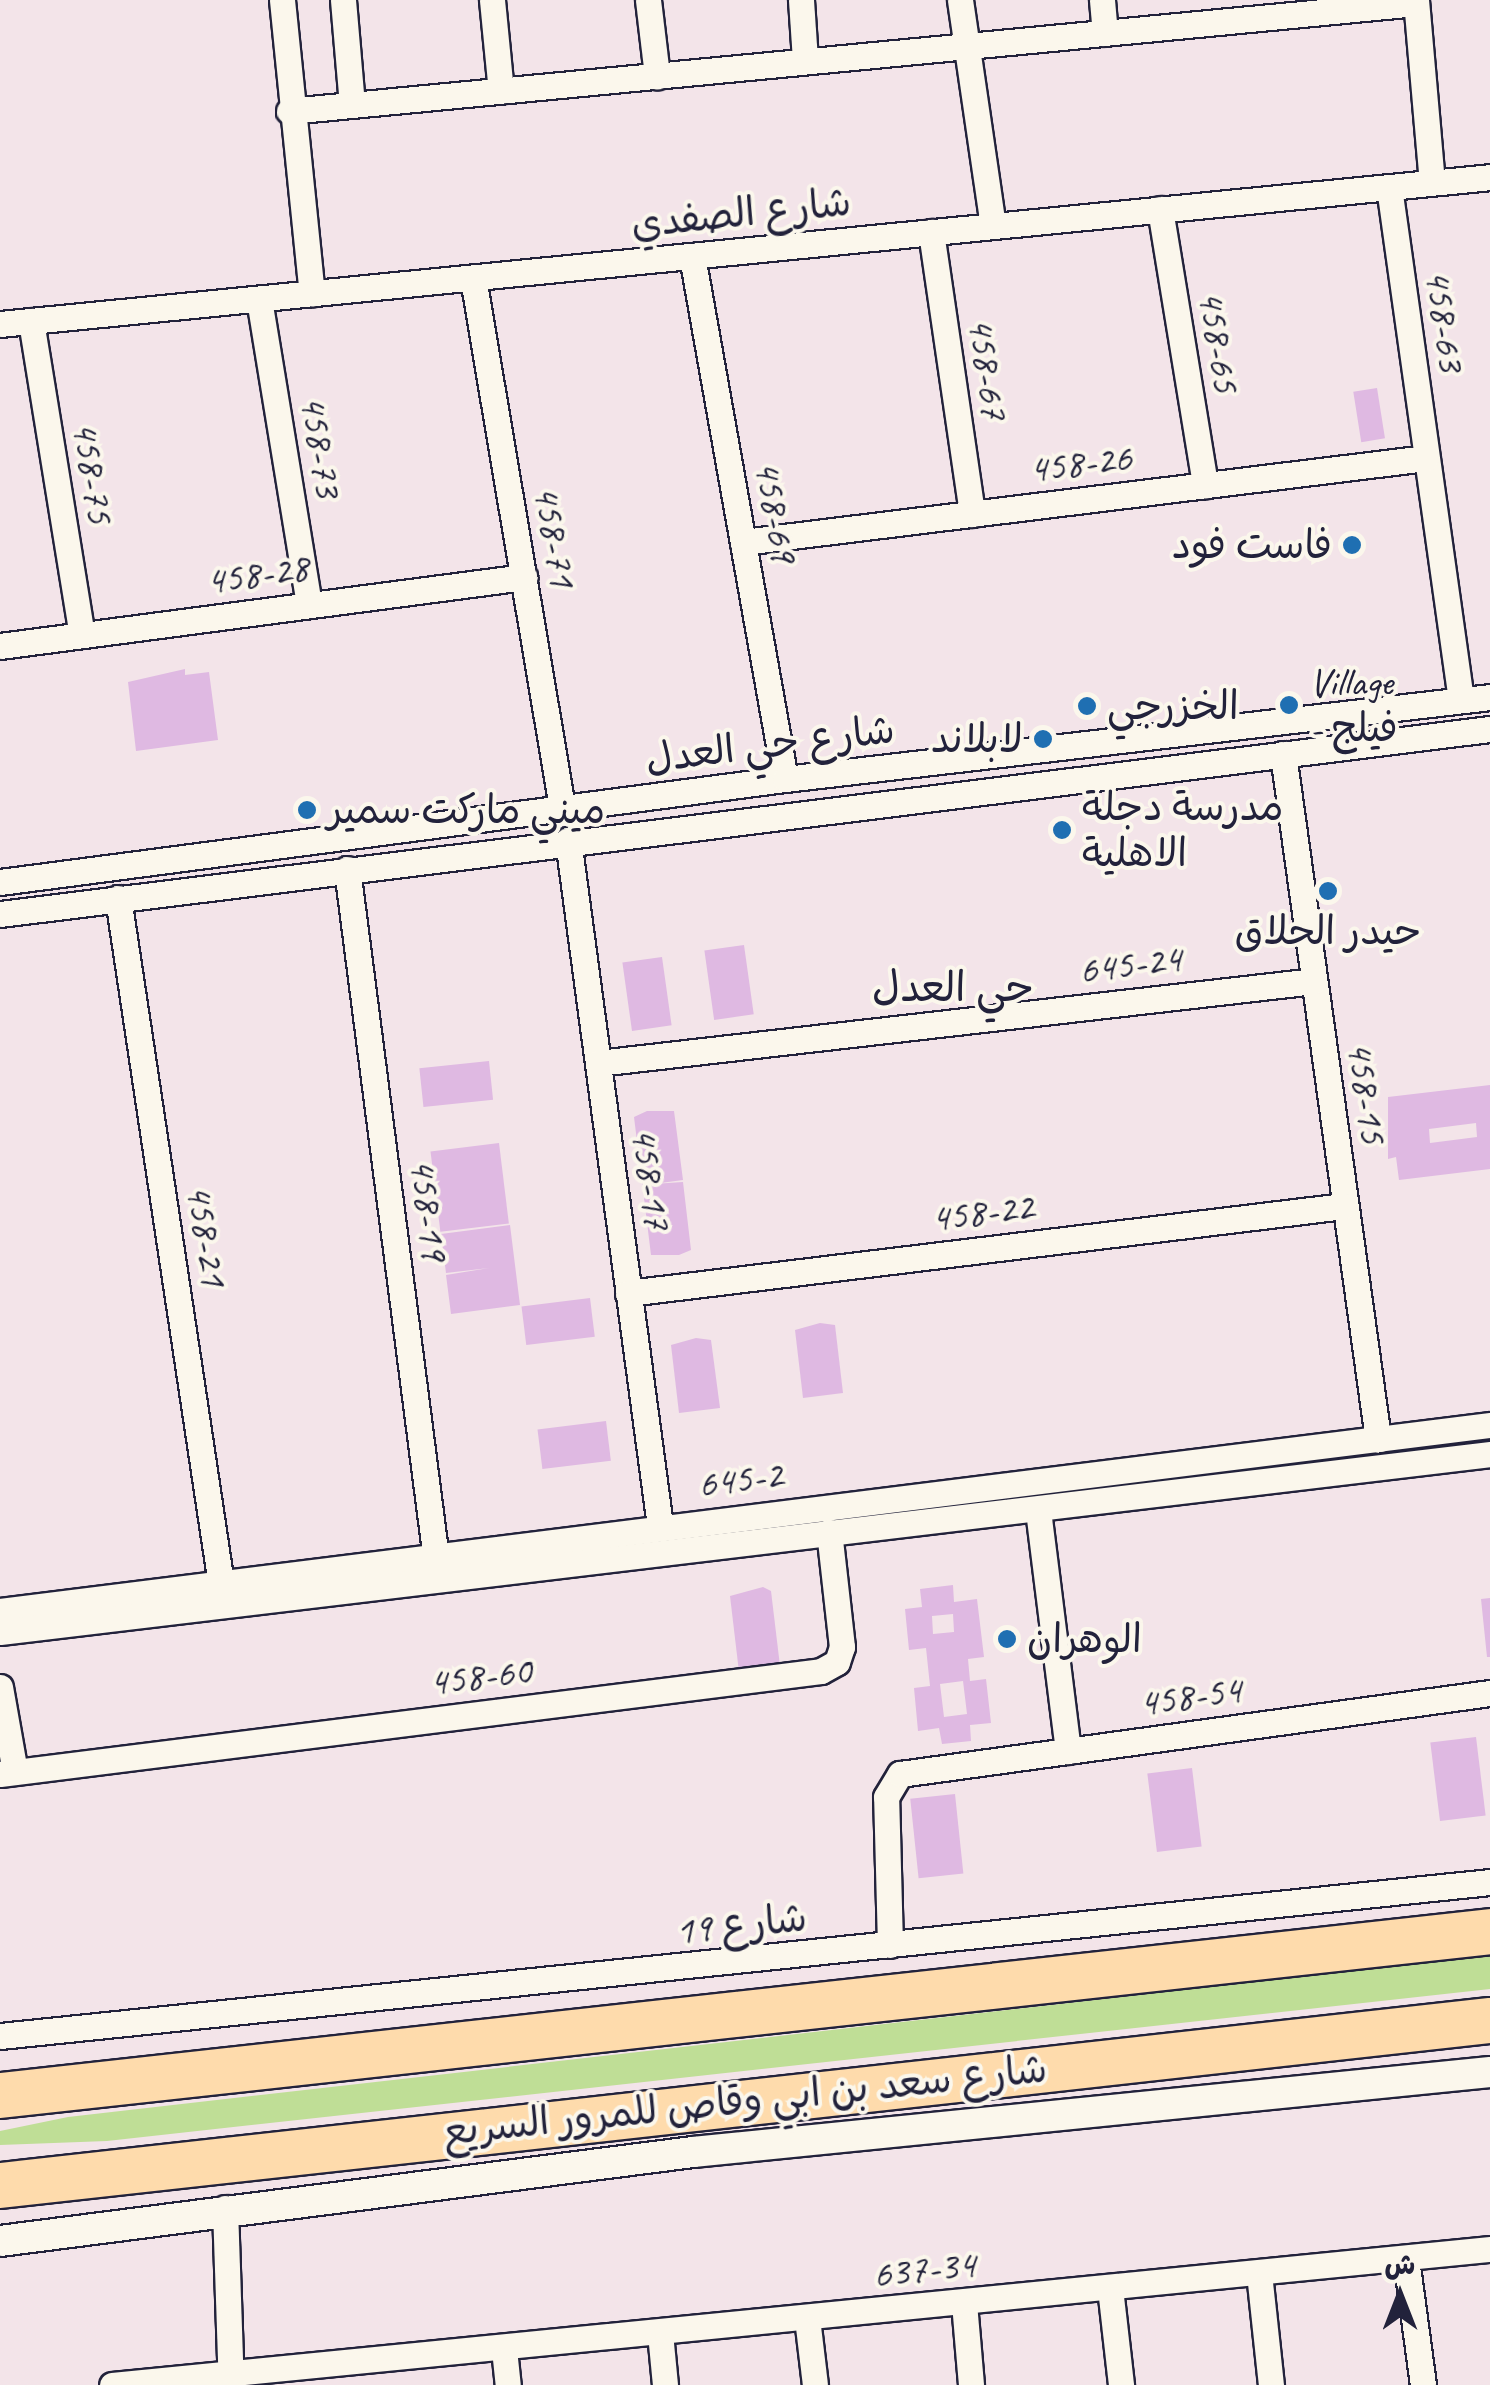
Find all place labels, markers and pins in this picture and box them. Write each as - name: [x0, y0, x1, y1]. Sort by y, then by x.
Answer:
- place label: فاست فود: [1172, 521, 1332, 569]
- marker: فاست فود: [1341, 534, 1363, 556]
- place label: Village - فيلج: [1309, 658, 1398, 752]
- place label: الخزرجي: [1107, 682, 1239, 730]
- marker: Village - فيلج: [1278, 694, 1300, 716]
- marker: الخزرجي: [1076, 695, 1098, 717]
- place label: لابلاند: [931, 715, 1023, 763]
- marker: لابلاند: [1032, 728, 1054, 750]
- place label: مدرسة دجلة الاهلية: [1082, 783, 1284, 877]
- place label: ميني ماركت سمير: [327, 786, 605, 834]
- marker: ميني ماركت سمير: [296, 799, 318, 821]
- marker: مدرسة دجلة الاهلية: [1051, 819, 1073, 841]
- marker: حيدر الحلاق: [1317, 880, 1339, 902]
- place label: حيدر الحلاق: [1235, 907, 1421, 955]
- place label: الوهران: [1027, 1615, 1142, 1663]
- marker: الوهران: [996, 1628, 1018, 1650]

